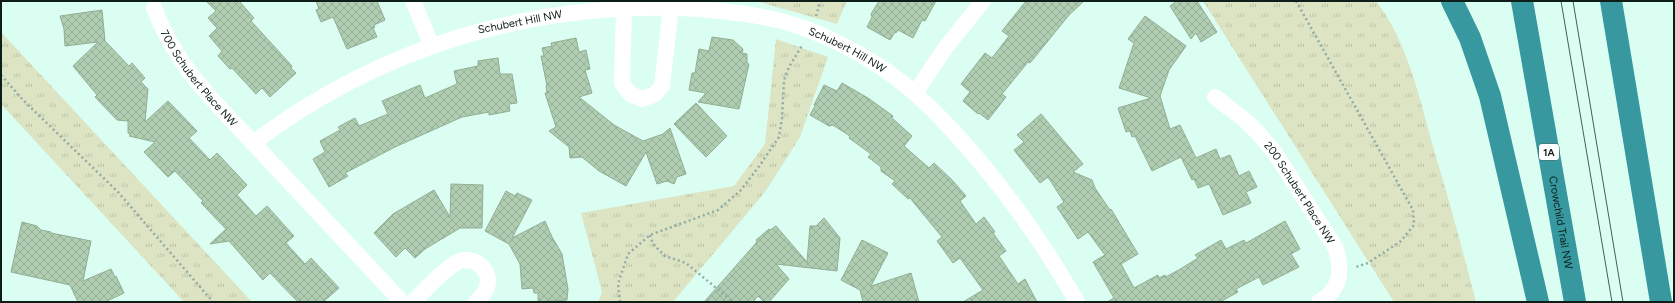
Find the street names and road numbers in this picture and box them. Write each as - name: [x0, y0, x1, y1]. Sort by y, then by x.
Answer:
- street label: Schubert Hill NW: [477, 7, 564, 37]
- street label: Schubert Hill NW: [807, 24, 889, 75]
- street label: 700 Schubert Place NW: [158, 28, 241, 129]
- street label: 200 Schubert Place NW: [1262, 139, 1338, 246]
- road number: 1A: [1539, 144, 1559, 160]
- street label: Crowchild Trail NW: [1546, 175, 1576, 271]

